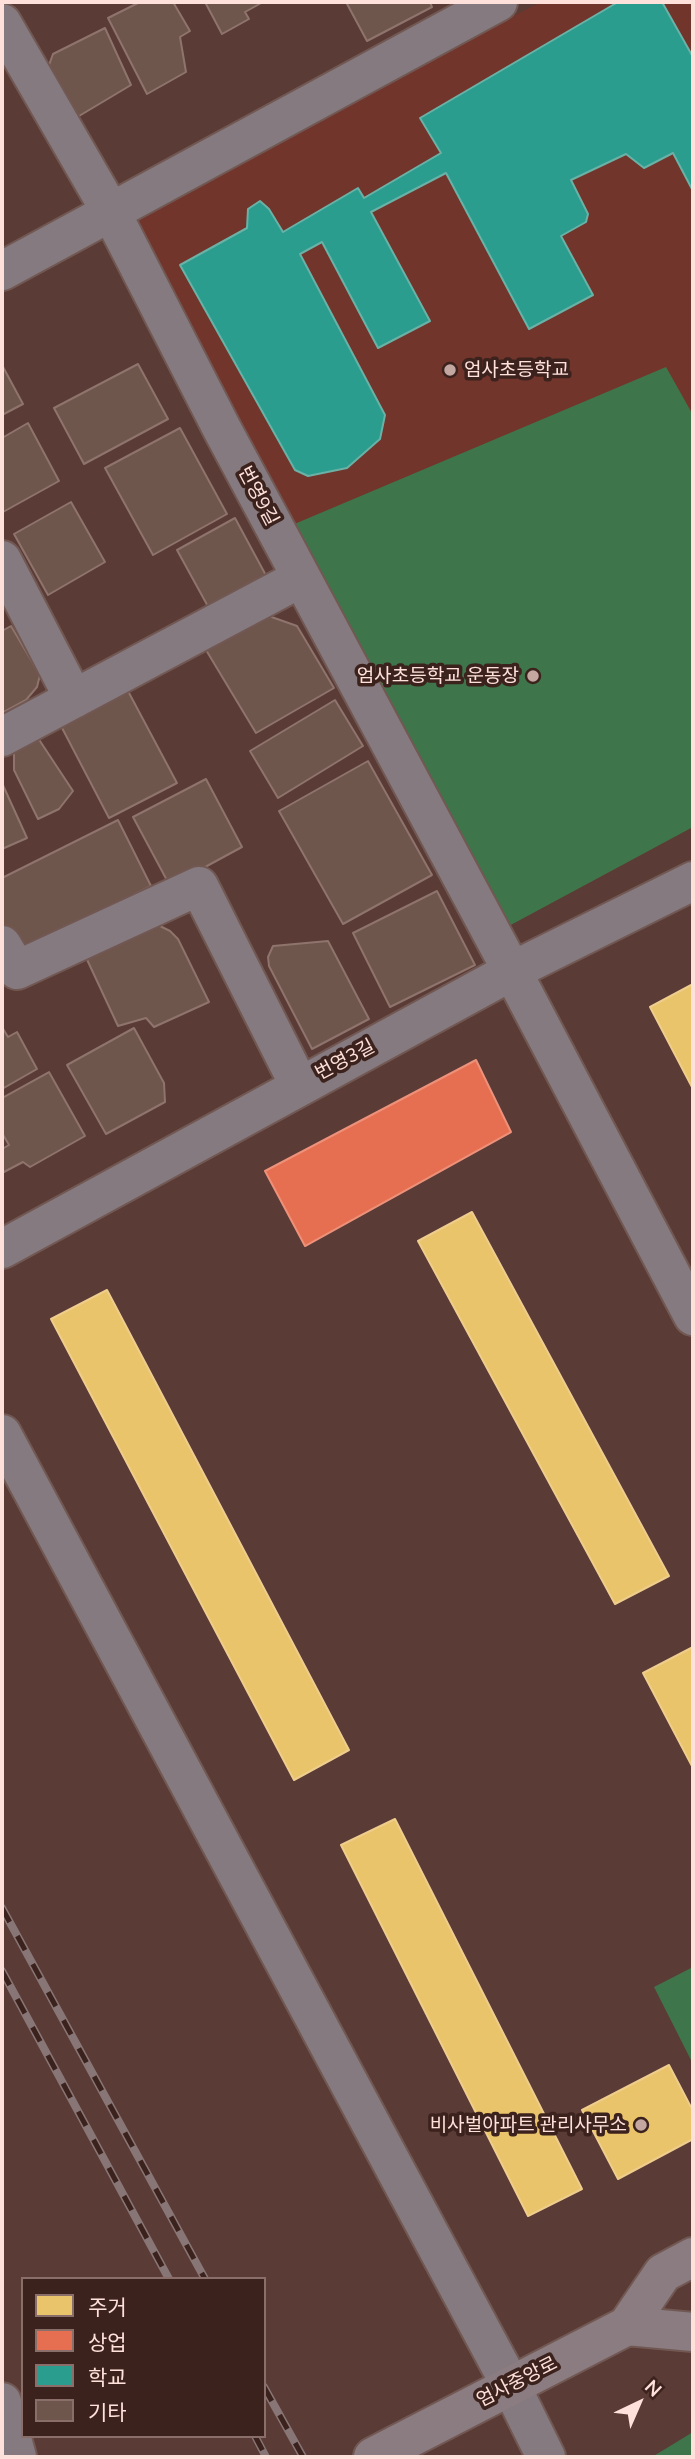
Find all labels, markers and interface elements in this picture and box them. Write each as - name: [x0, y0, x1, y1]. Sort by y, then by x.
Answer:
- place label: 엄사초등학교: [464, 359, 569, 381]
- marker: 엄사초등학교: [442, 362, 458, 378]
- street label: 번영9길: [233, 462, 283, 530]
- place label: 엄사초등학교 운동장: [357, 665, 519, 687]
- marker: 엄사초등학교 운동장: [525, 668, 541, 684]
- street label: 번영3길: [311, 1035, 379, 1085]
- place label: 비사벌아파트 관리사무소: [430, 2114, 627, 2136]
- marker: 비사벌아파트 관리사무소: [633, 2117, 649, 2133]
- legend: [21, 2277, 266, 2438]
- text: 주거: [88, 2294, 127, 2320]
- text: 상업: [88, 2329, 127, 2355]
- street label: 엄사중앙로: [473, 2352, 561, 2412]
- text: 학교: [88, 2364, 127, 2390]
- north arrow: [604, 2368, 674, 2438]
- text: N: [640, 2374, 667, 2402]
- text: 기타: [88, 2399, 127, 2425]

